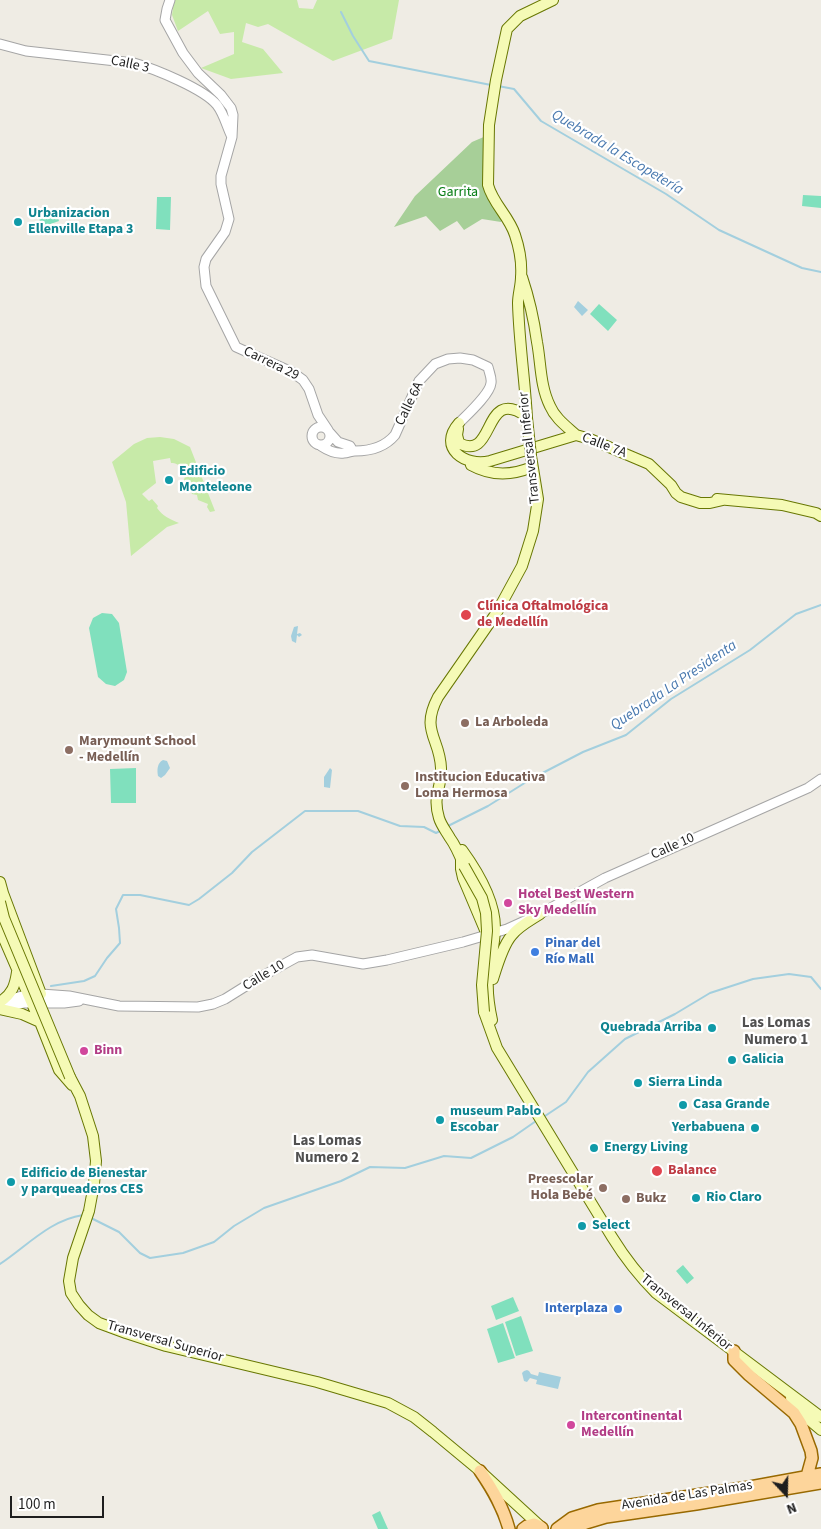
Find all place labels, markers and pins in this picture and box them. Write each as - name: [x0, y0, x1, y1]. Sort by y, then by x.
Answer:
- place label: Urbanizacion Ellenville Etapa 3: [28, 206, 133, 238]
- marker: Urbanizacion Ellenville Etapa 3: [12, 216, 24, 228]
- place label: Edificio Monteleone: [179, 464, 252, 497]
- marker: Edificio Monteleone: [163, 474, 175, 486]
- place label: Clínica Oftalmológica de Medellín: [477, 599, 608, 632]
- marker: Clínica Oftalmológica de Medellín: [459, 608, 473, 622]
- place label: La Arboleda: [475, 715, 548, 731]
- marker: La Arboleda: [459, 717, 471, 729]
- place label: Marymount School - Medellín: [79, 734, 196, 766]
- marker: Marymount School - Medellín: [63, 744, 75, 756]
- place label: Institucion Educativa Loma Hermosa: [415, 770, 545, 802]
- marker: Institucion Educativa Loma Hermosa: [399, 780, 411, 792]
- place label: Hotel Best Western Sky Medellín: [518, 887, 634, 920]
- marker: Hotel Best Western Sky Medellín: [502, 897, 514, 909]
- place label: Pinar del Río Mall: [545, 936, 600, 969]
- marker: Pinar del Río Mall: [529, 946, 541, 958]
- place label: Quebrada Arriba: [600, 1020, 702, 1036]
- marker: Quebrada Arriba: [706, 1022, 718, 1034]
- place label: Binn: [94, 1043, 122, 1059]
- marker: Binn: [78, 1045, 90, 1057]
- place label: Galicia: [742, 1052, 784, 1068]
- marker: Galicia: [726, 1054, 738, 1066]
- place label: Sierra Linda: [648, 1075, 722, 1091]
- marker: Sierra Linda: [632, 1077, 644, 1089]
- place label: Casa Grande: [693, 1097, 770, 1113]
- marker: Casa Grande: [677, 1099, 689, 1111]
- place label: museum Pablo Escobar: [450, 1104, 541, 1136]
- marker: museum Pablo Escobar: [434, 1114, 446, 1126]
- place label: Yerbabuena: [672, 1120, 745, 1136]
- marker: Yerbabuena: [749, 1122, 761, 1134]
- place label: Energy Living: [604, 1140, 688, 1156]
- marker: Energy Living: [588, 1142, 600, 1154]
- place label: Balance: [668, 1163, 717, 1179]
- marker: Balance: [650, 1164, 664, 1178]
- place label: Edificio de Bienestar y parqueaderos CES: [21, 1166, 147, 1198]
- place label: Preescolar Hola Bebé: [528, 1172, 593, 1204]
- marker: Edificio de Bienestar y parqueaderos CES: [5, 1176, 17, 1188]
- marker: Preescolar Hola Bebé: [597, 1182, 609, 1194]
- place label: Rio Claro: [706, 1190, 762, 1206]
- place label: Bukz: [636, 1191, 666, 1207]
- marker: Rio Claro: [690, 1192, 702, 1204]
- marker: Bukz: [620, 1193, 632, 1205]
- place label: Select: [592, 1218, 630, 1234]
- marker: Select: [576, 1220, 588, 1232]
- place label: Interplaza: [545, 1301, 608, 1317]
- marker: Interplaza: [612, 1303, 624, 1315]
- place label: Intercontinental Medellín: [581, 1409, 682, 1441]
- marker: Intercontinental Medellín: [565, 1419, 577, 1431]

